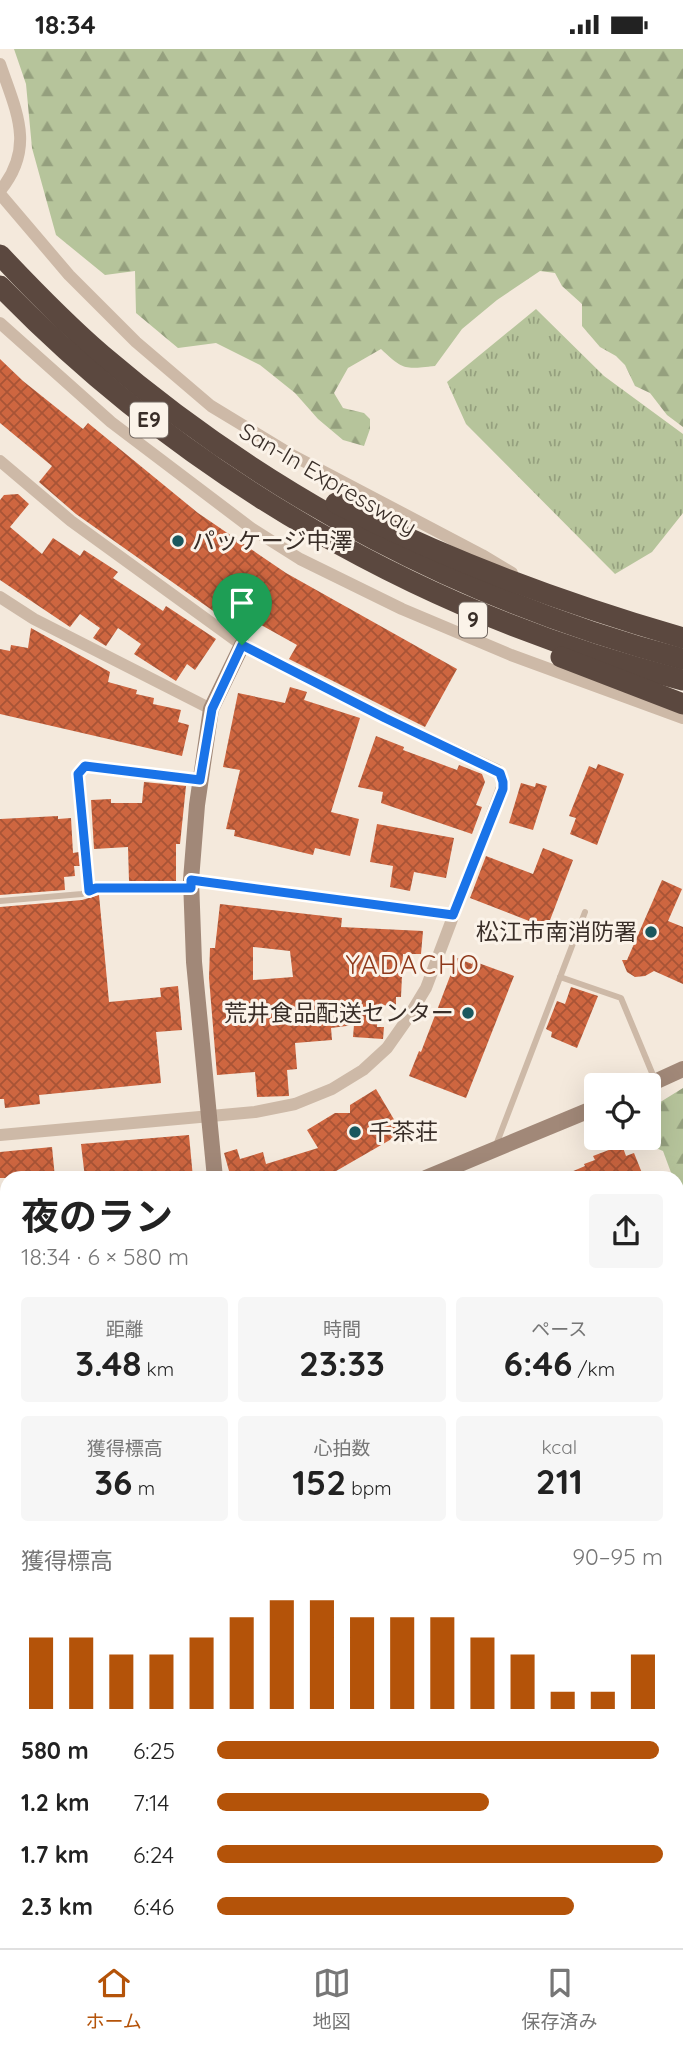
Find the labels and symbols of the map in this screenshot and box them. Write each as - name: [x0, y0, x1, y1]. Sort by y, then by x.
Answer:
- road number: E9: [130, 403, 168, 437]
- street label: San-In Expressway: [234, 416, 422, 541]
- place label: パッケージ中澤: [192, 526, 353, 555]
- marker: パッケージ中澤: [170, 533, 186, 549]
- pin: [212, 573, 272, 645]
- road number: 9: [459, 603, 487, 637]
- place label: 松江市南消防署: [476, 917, 637, 946]
- marker: 松江市南消防署: [643, 924, 659, 940]
- district label: YADACHO: [345, 948, 481, 981]
- place label: 荒井食品配送センター: [224, 998, 454, 1027]
- marker: 荒井食品配送センター: [460, 1005, 476, 1021]
- place label: 千茶荘: [369, 1117, 438, 1146]
- marker: 千茶荘: [347, 1124, 363, 1140]

